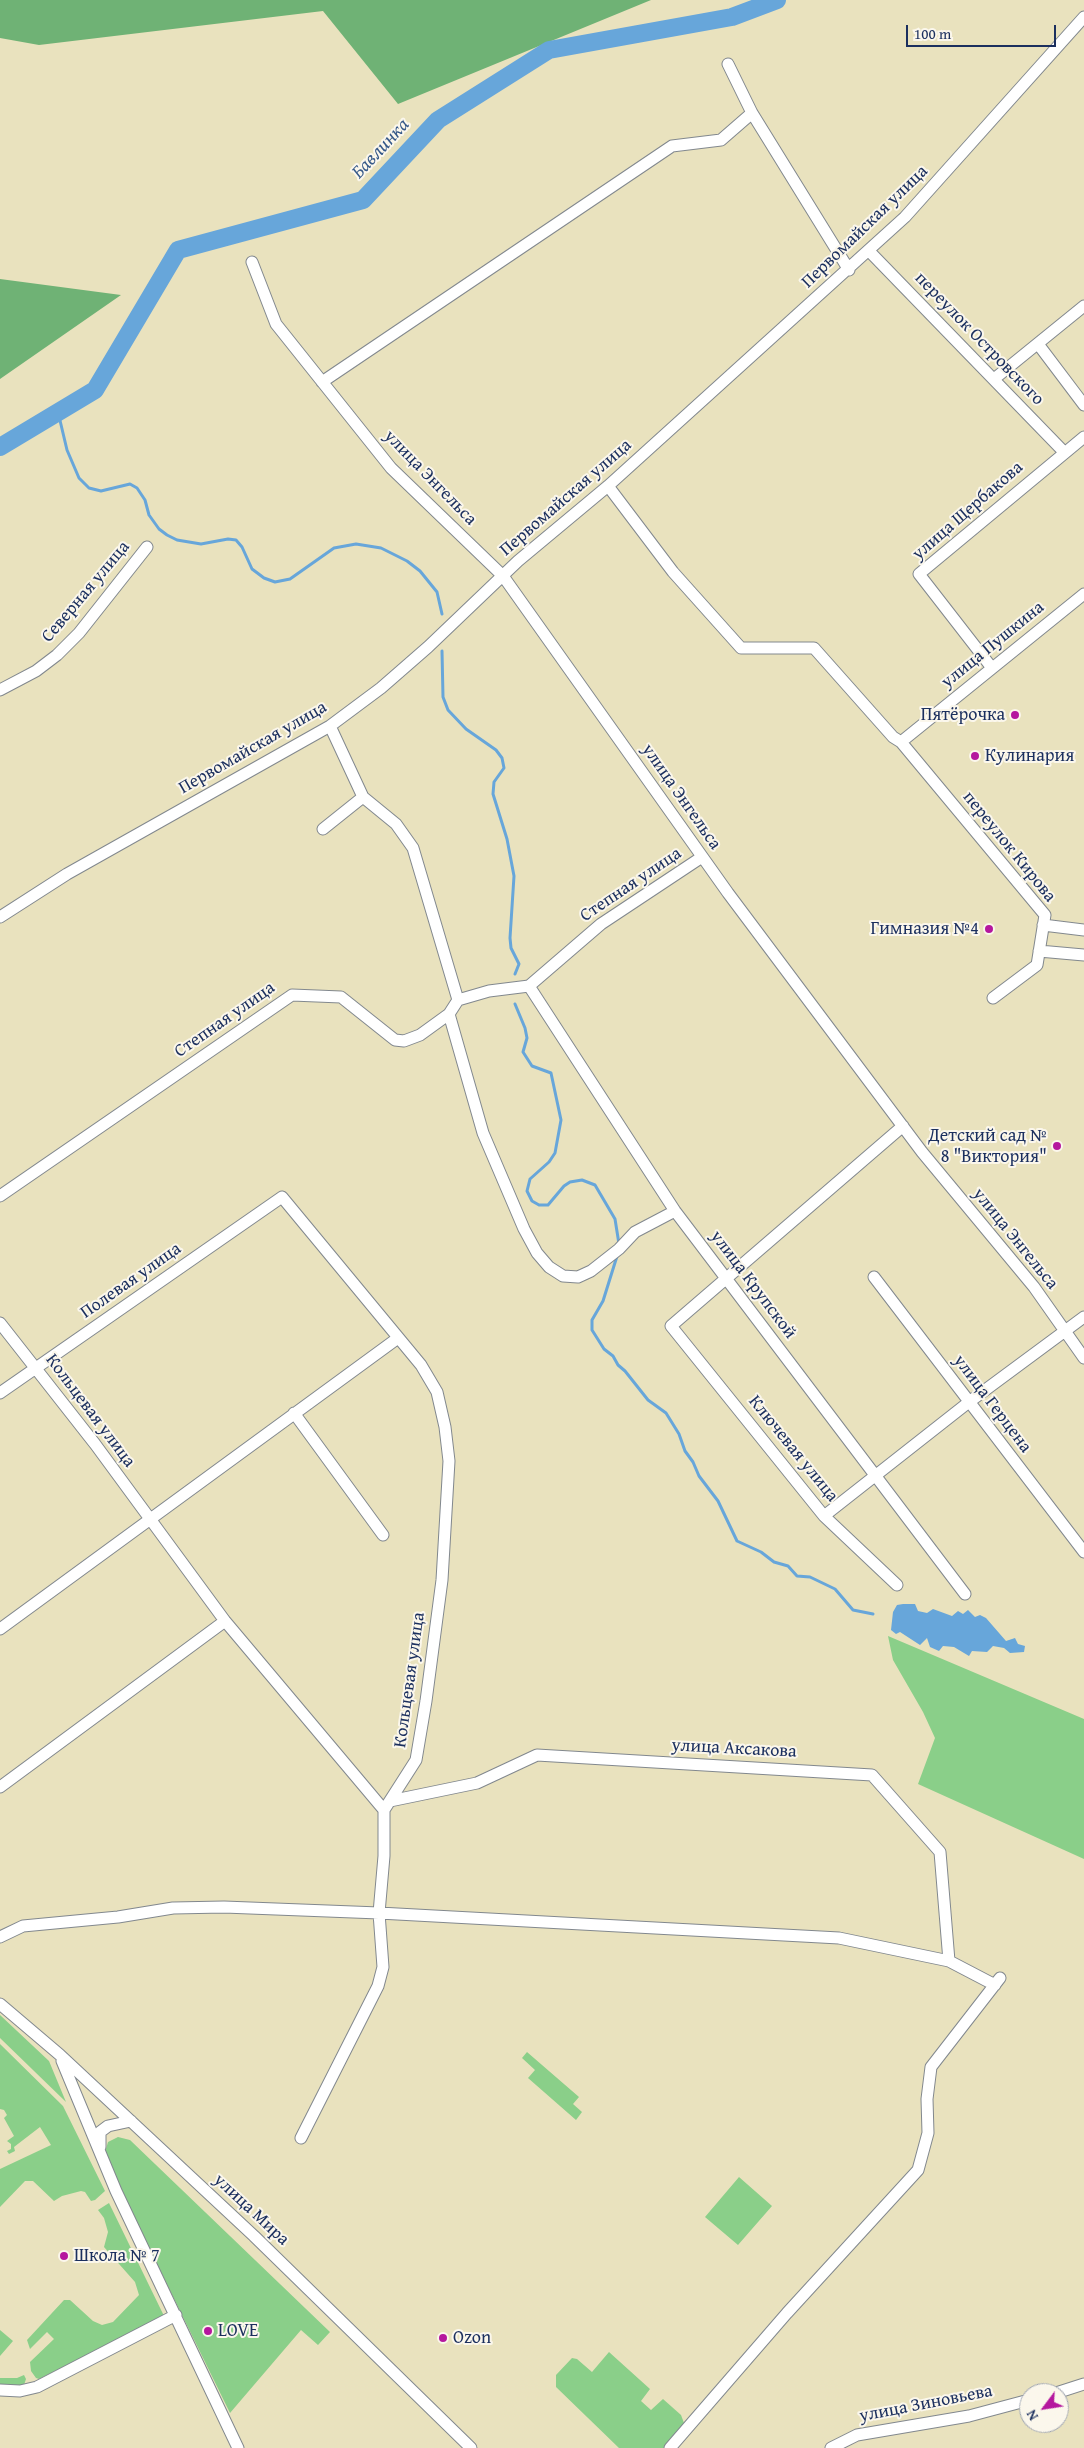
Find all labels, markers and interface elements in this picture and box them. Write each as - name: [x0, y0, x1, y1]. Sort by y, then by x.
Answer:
- scale bar: [909, 15, 1059, 47]
- text: 100 m: [914, 23, 951, 44]
- water label: Бавлинка: [347, 114, 415, 184]
- street label: Первомайская улица: [797, 161, 933, 293]
- street label: переулок Островского: [910, 268, 1048, 410]
- street label: улица Энгельса: [379, 426, 481, 530]
- street label: Первомайская улица: [496, 435, 636, 561]
- street label: улица Щербакова: [908, 457, 1028, 565]
- street label: Северная улица: [37, 537, 135, 647]
- street label: улица Пушкина: [937, 597, 1049, 693]
- street label: Первомайская улица: [175, 697, 331, 799]
- place label: Пятёрочка: [921, 704, 1005, 726]
- marker: Пятёрочка: [1009, 709, 1021, 721]
- street label: улица Энгельса: [637, 740, 725, 854]
- place label: Кулинария: [985, 745, 1074, 767]
- marker: Кулинария: [969, 750, 981, 762]
- street label: переулок Кирова: [958, 787, 1060, 907]
- street label: Степная улица: [576, 843, 686, 927]
- place label: Гимназия №4: [870, 918, 979, 940]
- marker: Гимназия №4: [983, 923, 995, 935]
- street label: Степная улица: [171, 977, 279, 1063]
- place label: Детский сад № 8 "Виктория": [928, 1125, 1047, 1168]
- marker: Детский сад № 8 "Виктория": [1051, 1140, 1063, 1152]
- street label: улица Энгельса: [967, 1184, 1063, 1294]
- street label: улица Крупской: [705, 1227, 801, 1343]
- street label: Полевая улица: [76, 1238, 186, 1324]
- street label: Кольцевая улица: [40, 1350, 140, 1472]
- street label: улица Герцена: [948, 1351, 1036, 1457]
- street label: Ключевая улица: [743, 1391, 843, 1507]
- street label: Кольцевая улица: [390, 1611, 430, 1749]
- street label: улица Аксакова: [671, 1735, 797, 1763]
- street label: улица Мира: [209, 2169, 293, 2251]
- place label: Школа № 7: [74, 2245, 160, 2267]
- marker: Школа № 7: [58, 2250, 70, 2262]
- place label: LOVE: [218, 2320, 258, 2342]
- marker: LOVE: [202, 2325, 214, 2337]
- place label: Ozon: [453, 2327, 491, 2349]
- marker: Ozon: [437, 2332, 449, 2344]
- street label: улица Зиновьева: [858, 2380, 994, 2428]
- north arrow: [1019, 2383, 1069, 2433]
- text: N: [1021, 2406, 1043, 2424]

